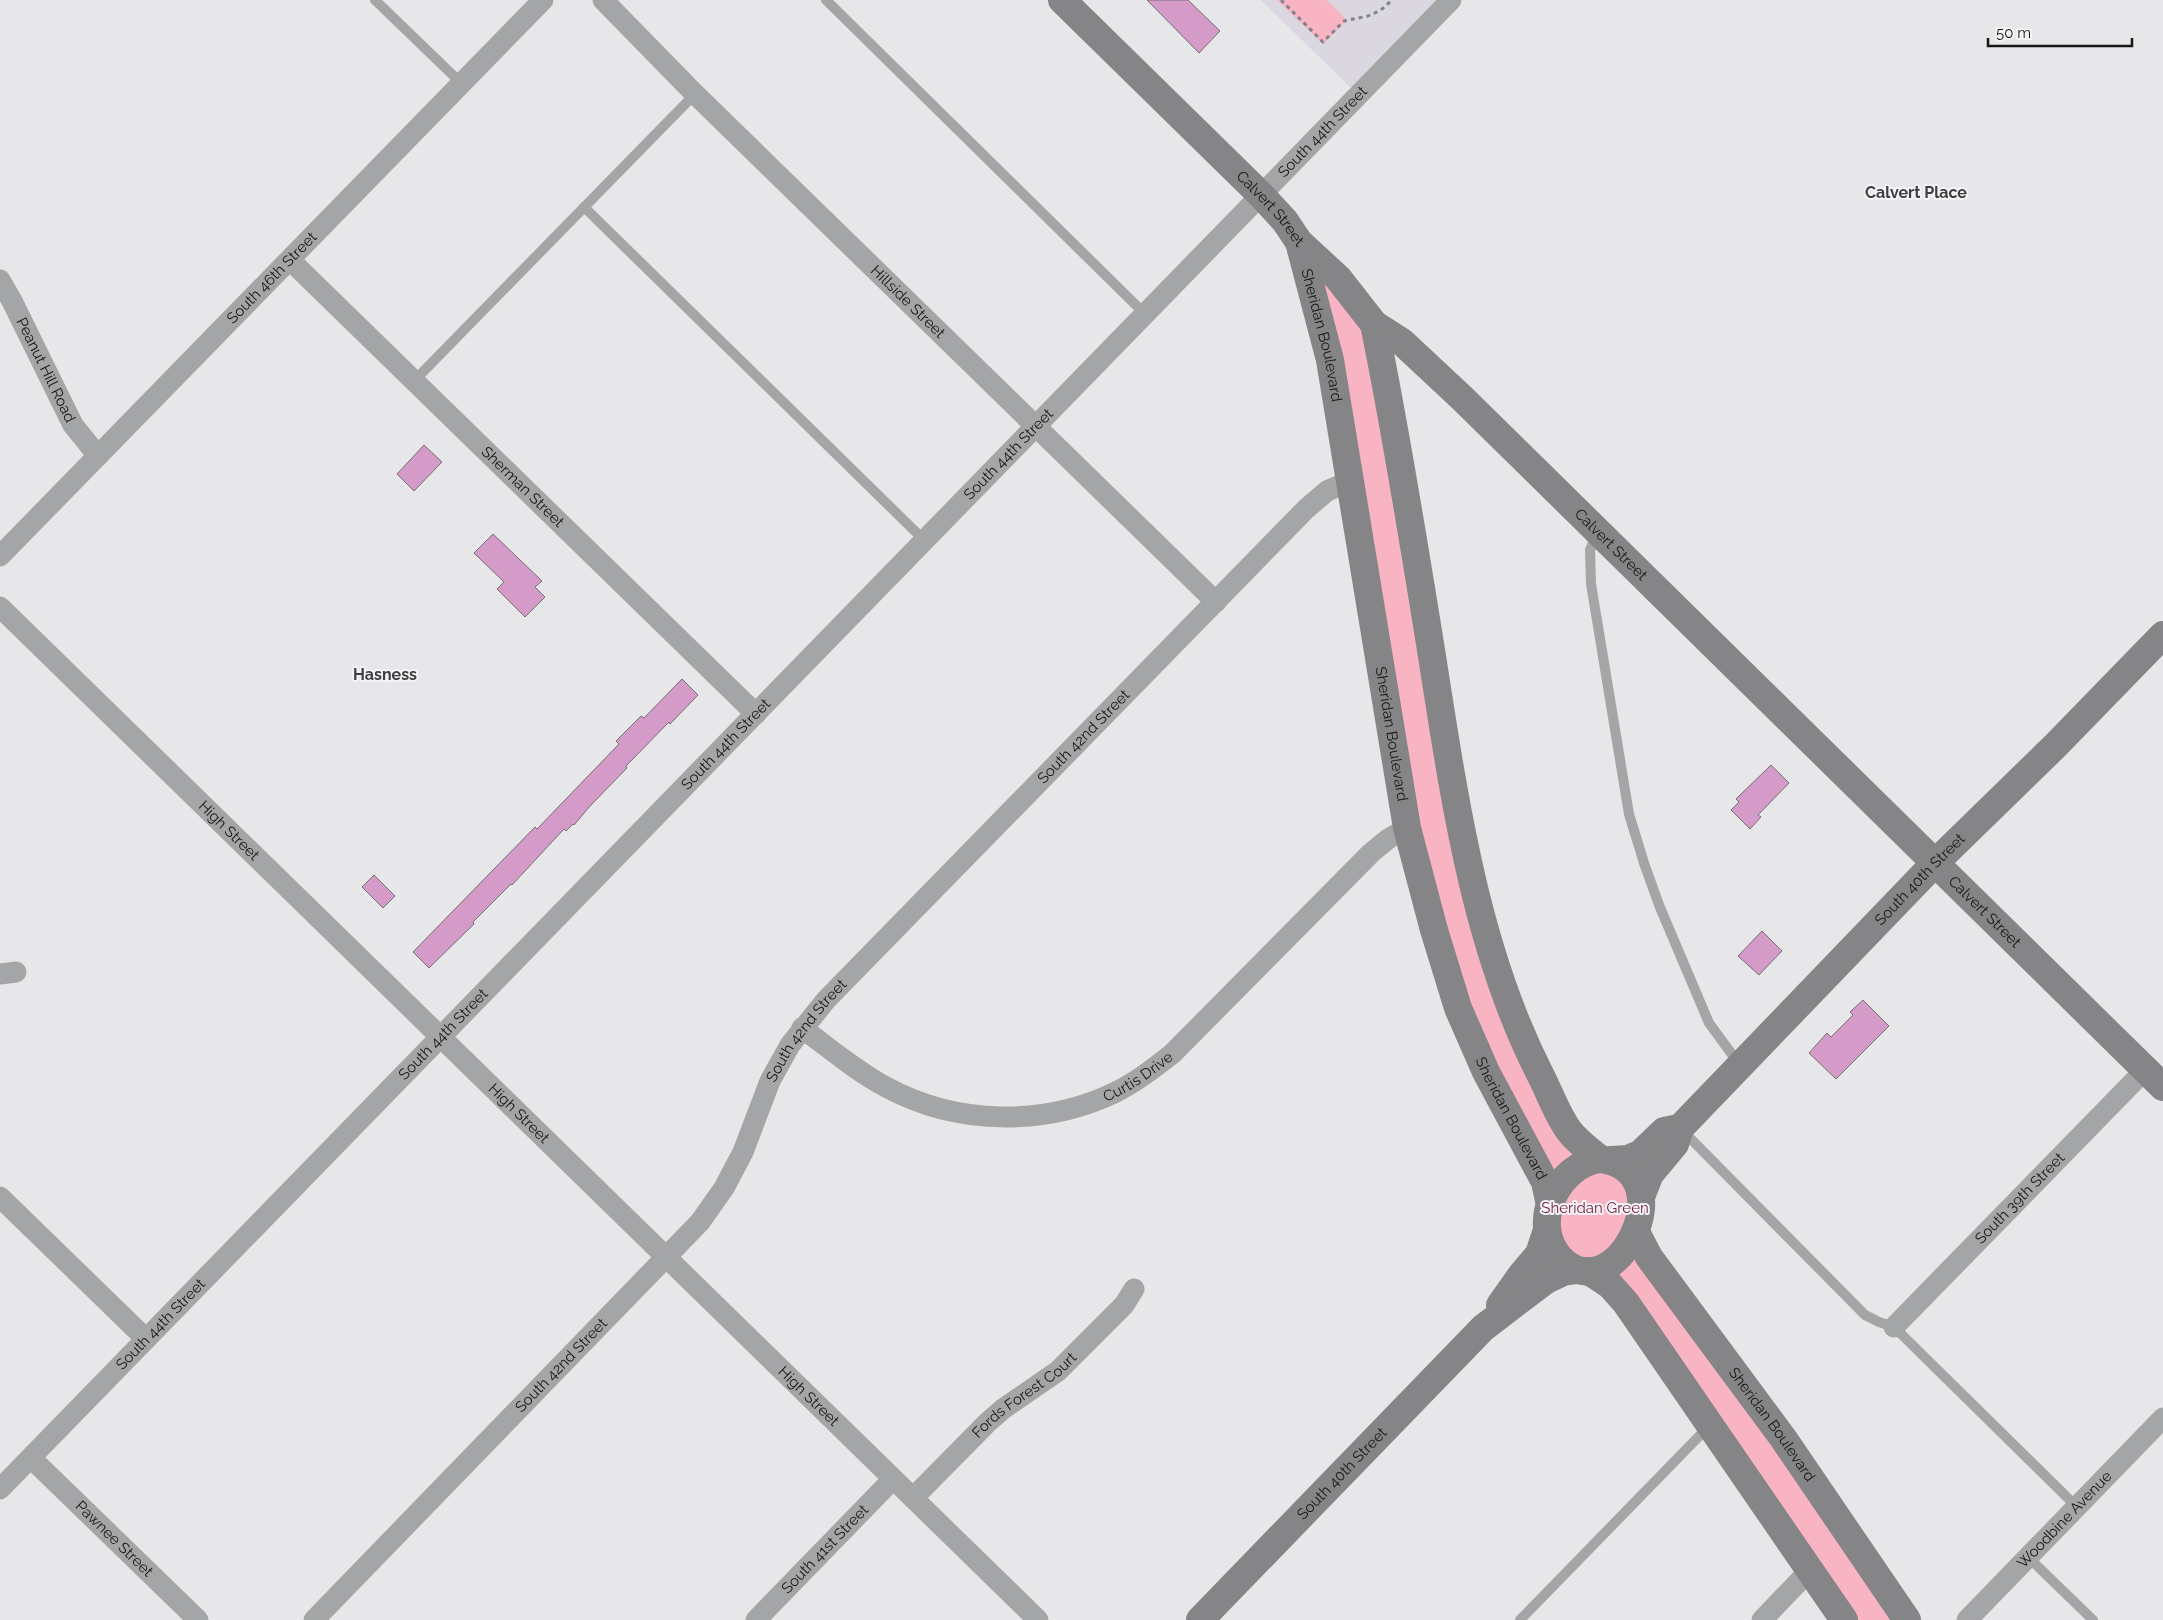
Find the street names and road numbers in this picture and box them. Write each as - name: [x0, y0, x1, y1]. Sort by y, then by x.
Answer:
- street label: South 44th Street: [1274, 82, 1371, 181]
- street label: Calvert Street: [1233, 167, 1307, 251]
- street label: South 46th Street: [223, 228, 321, 327]
- street label: Hillside Street: [867, 261, 949, 342]
- street label: Sheridan Boulevard: [1297, 267, 1346, 403]
- street label: Peanut Hill Road: [13, 315, 79, 425]
- street label: South 44th Street: [960, 405, 1057, 503]
- street label: Sherman Street: [478, 443, 568, 531]
- street label: Calvert Street: [1571, 505, 1651, 584]
- street label: Sheridan Boulevard: [1372, 665, 1411, 803]
- street label: South 42nd Street: [1034, 686, 1133, 787]
- street label: South 44th Street: [677, 695, 774, 794]
- street label: High Street: [195, 797, 263, 864]
- street label: South 40th Street: [1871, 830, 1969, 929]
- street label: Calvert Street: [1945, 872, 2025, 951]
- street label: South 42nd Street: [762, 975, 850, 1085]
- street label: South 44th Street: [395, 985, 492, 1084]
- street label: Curtis Drive: [1100, 1048, 1177, 1106]
- street label: Sheridan Boulevard: [1472, 1054, 1551, 1183]
- street label: High Street: [485, 1080, 553, 1147]
- street label: South 39th Street: [1971, 1149, 2068, 1248]
- street label: South 44th Street: [112, 1275, 209, 1374]
- street label: South 42nd Street: [511, 1314, 611, 1416]
- street label: Fords Forest Court: [968, 1349, 1080, 1442]
- street label: High Street: [775, 1363, 843, 1430]
- street label: Sheridan Boulevard: [1725, 1364, 1819, 1485]
- street label: South 40th Street: [1293, 1424, 1391, 1523]
- street label: Woodbine Avenue: [2013, 1467, 2116, 1572]
- street label: Pawnee Street: [72, 1497, 157, 1580]
- street label: South 41st Street: [778, 1501, 872, 1597]

